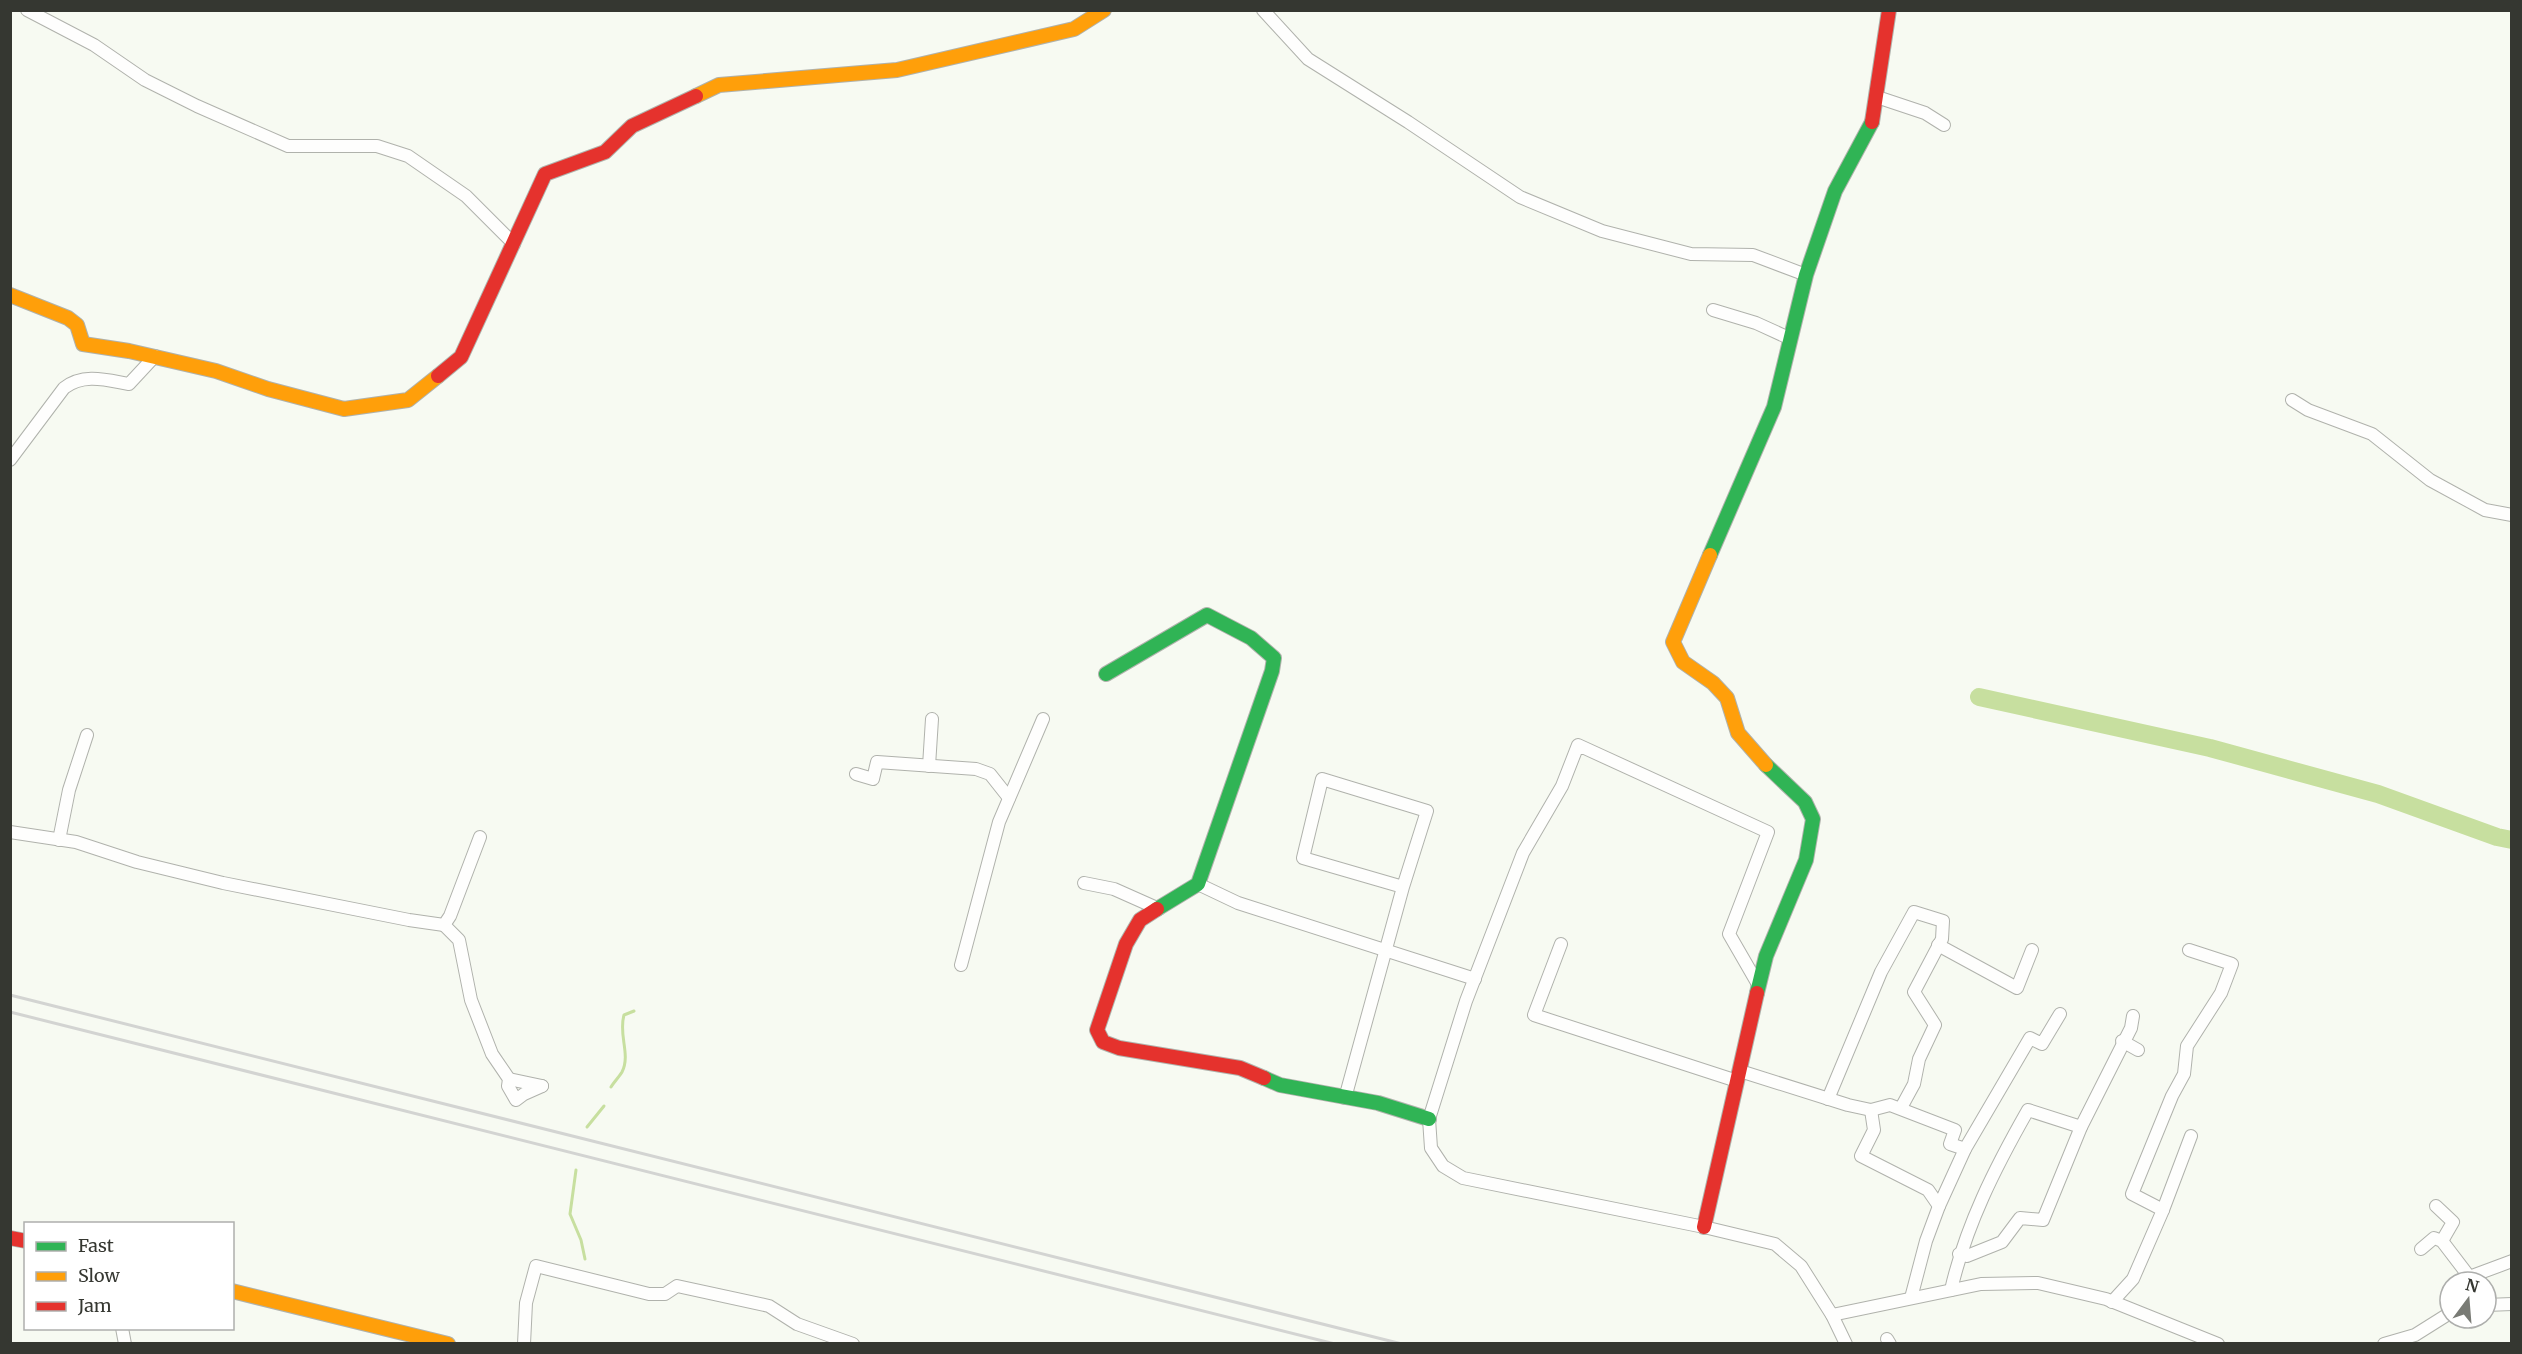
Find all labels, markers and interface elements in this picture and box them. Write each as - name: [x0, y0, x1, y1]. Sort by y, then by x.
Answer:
- legend: [24, 1222, 234, 1330]
- text: Fast: [78, 1234, 114, 1257]
- text: Slow: [78, 1264, 121, 1287]
- north arrow: [2438, 1270, 2498, 1330]
- text: N: [2463, 1274, 2481, 1297]
- text: Jam: [77, 1294, 112, 1317]

